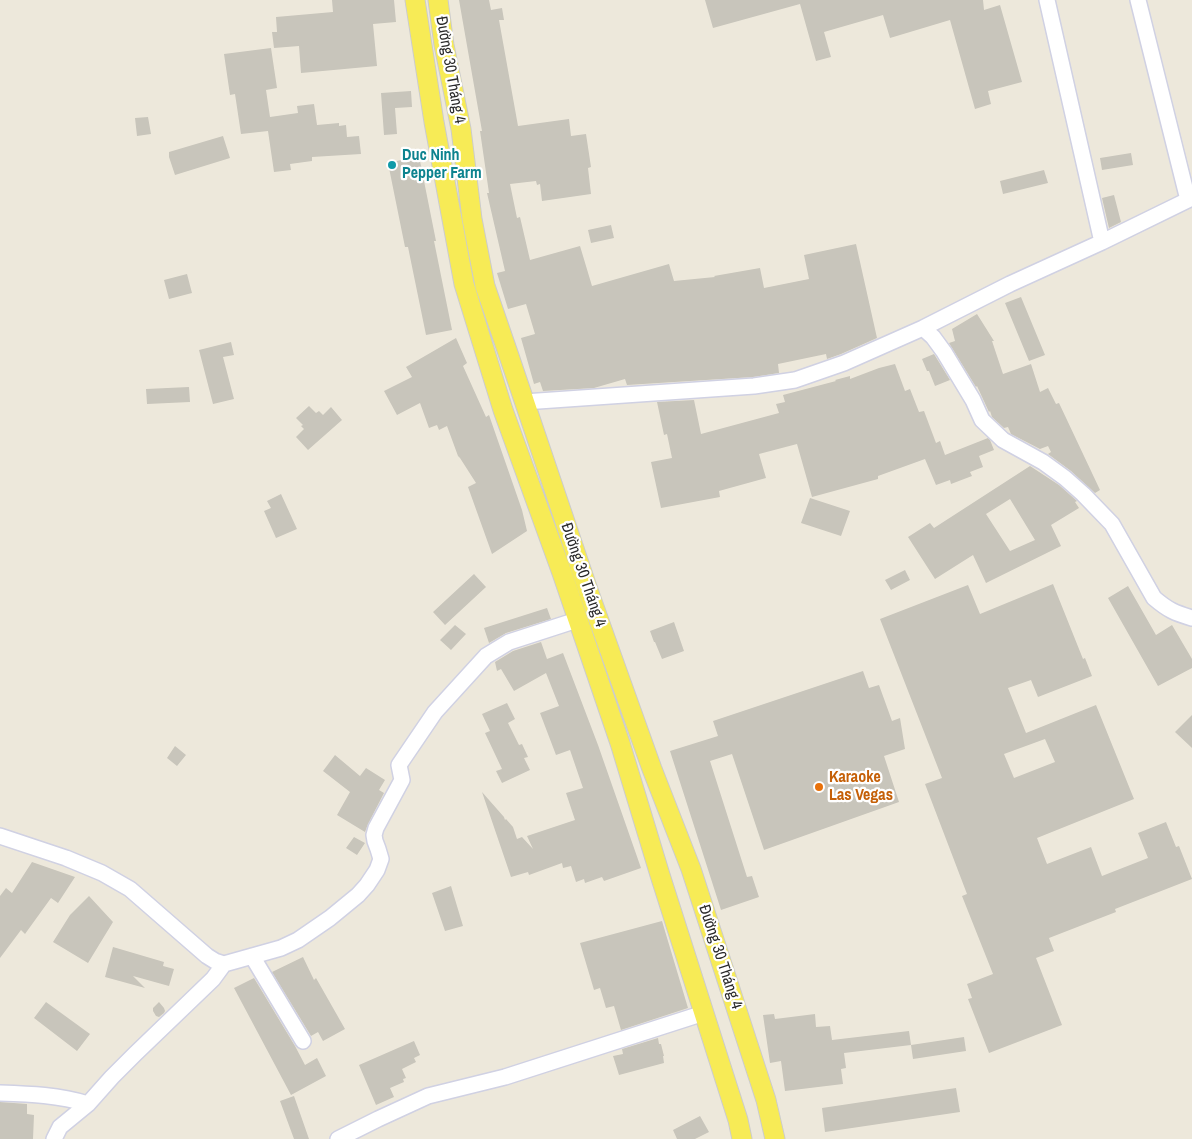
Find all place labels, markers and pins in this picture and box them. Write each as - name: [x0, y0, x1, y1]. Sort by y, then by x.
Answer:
- place label: Duc Ninh Pepper Farm: [402, 146, 482, 184]
- marker: Duc Ninh Pepper Farm: [386, 159, 398, 171]
- place label: Karaoke Las Vegas: [829, 768, 893, 806]
- marker: Karaoke Las Vegas: [813, 781, 825, 793]

